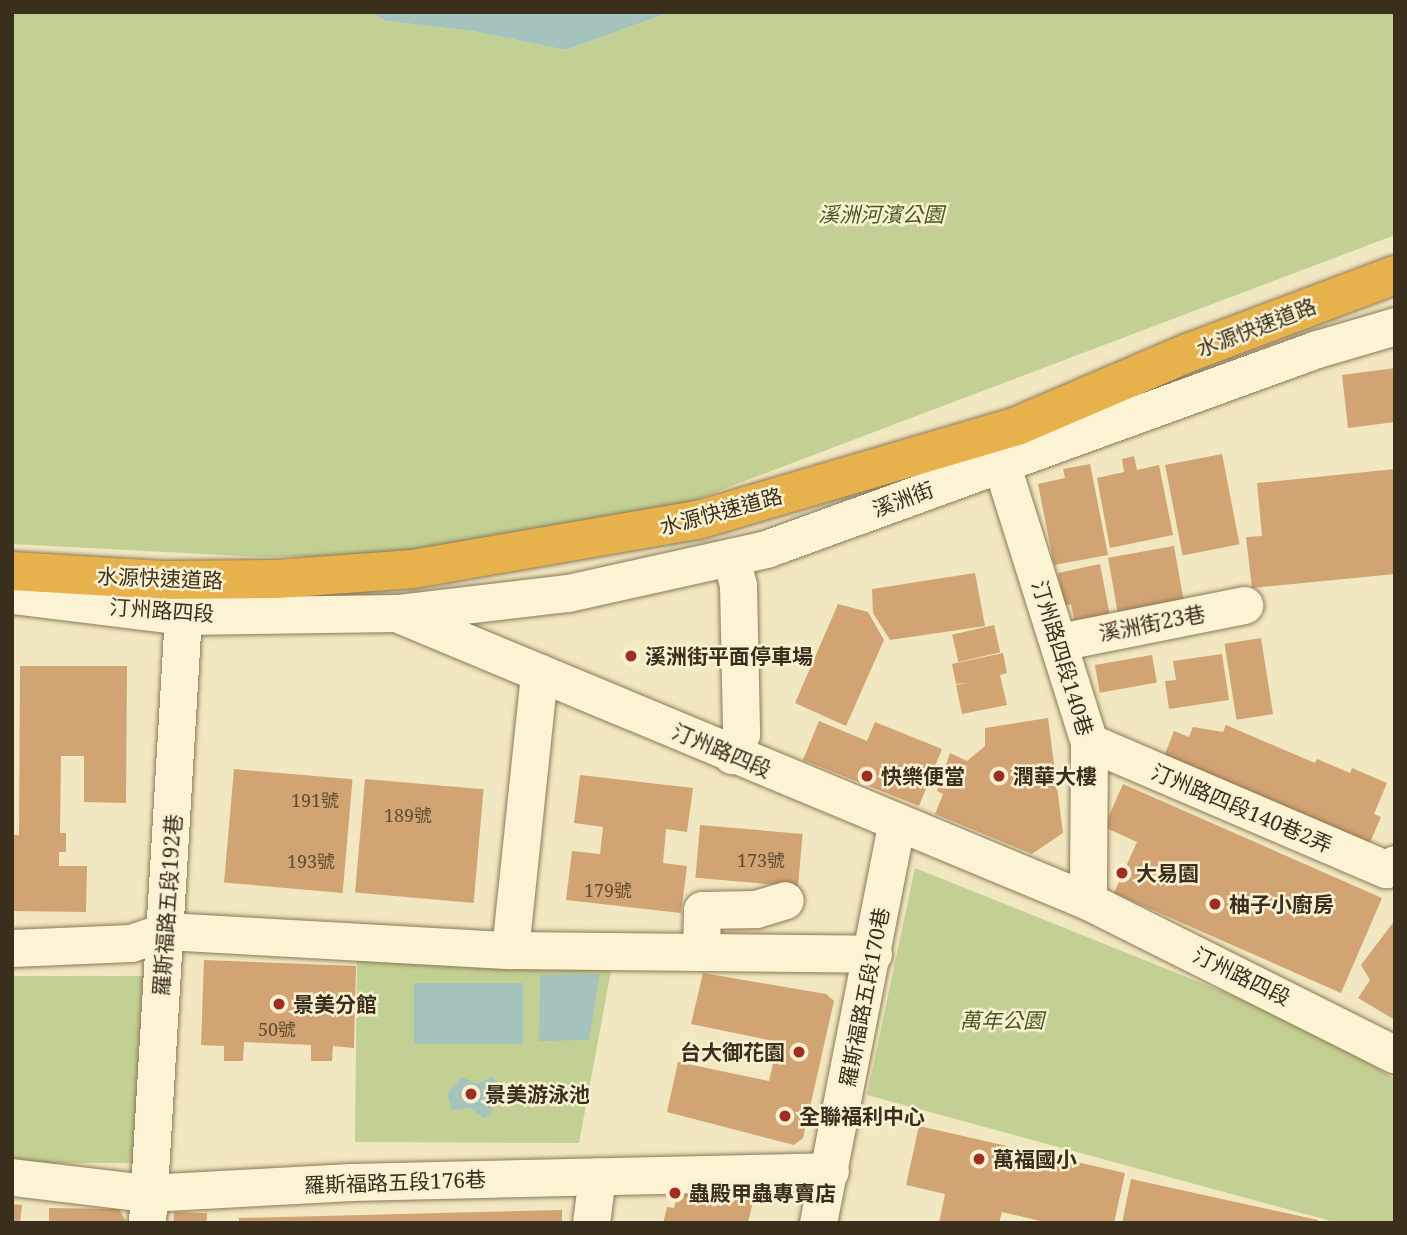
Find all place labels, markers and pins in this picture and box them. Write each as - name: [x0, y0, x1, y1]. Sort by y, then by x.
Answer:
- place label: 溪洲街平面停車場: [645, 643, 813, 669]
- marker: 溪洲街平面停車場: [623, 648, 639, 664]
- place label: 快樂便當: [881, 763, 965, 789]
- place label: 潤華大樓: [1013, 763, 1097, 789]
- marker: 快樂便當: [859, 768, 875, 784]
- marker: 潤華大樓: [991, 768, 1007, 784]
- place label: 大易園: [1136, 860, 1199, 886]
- marker: 大易園: [1114, 865, 1130, 881]
- place label: 柚子小廚房: [1229, 891, 1334, 917]
- marker: 柚子小廚房: [1207, 896, 1223, 912]
- place label: 景美分館: [293, 991, 377, 1017]
- marker: 景美分館: [271, 996, 287, 1012]
- place label: 台大御花園: [680, 1039, 785, 1065]
- marker: 台大御花園: [791, 1044, 807, 1060]
- place label: 景美游泳池: [485, 1081, 590, 1107]
- marker: 景美游泳池: [463, 1086, 479, 1102]
- place label: 全聯福利中心: [799, 1103, 925, 1129]
- marker: 全聯福利中心: [777, 1108, 793, 1124]
- place label: 萬福國小: [993, 1146, 1077, 1172]
- marker: 萬福國小: [971, 1151, 987, 1167]
- place label: 蟲殿甲蟲專賣店: [689, 1180, 836, 1206]
- marker: 蟲殿甲蟲專賣店: [667, 1185, 683, 1201]

